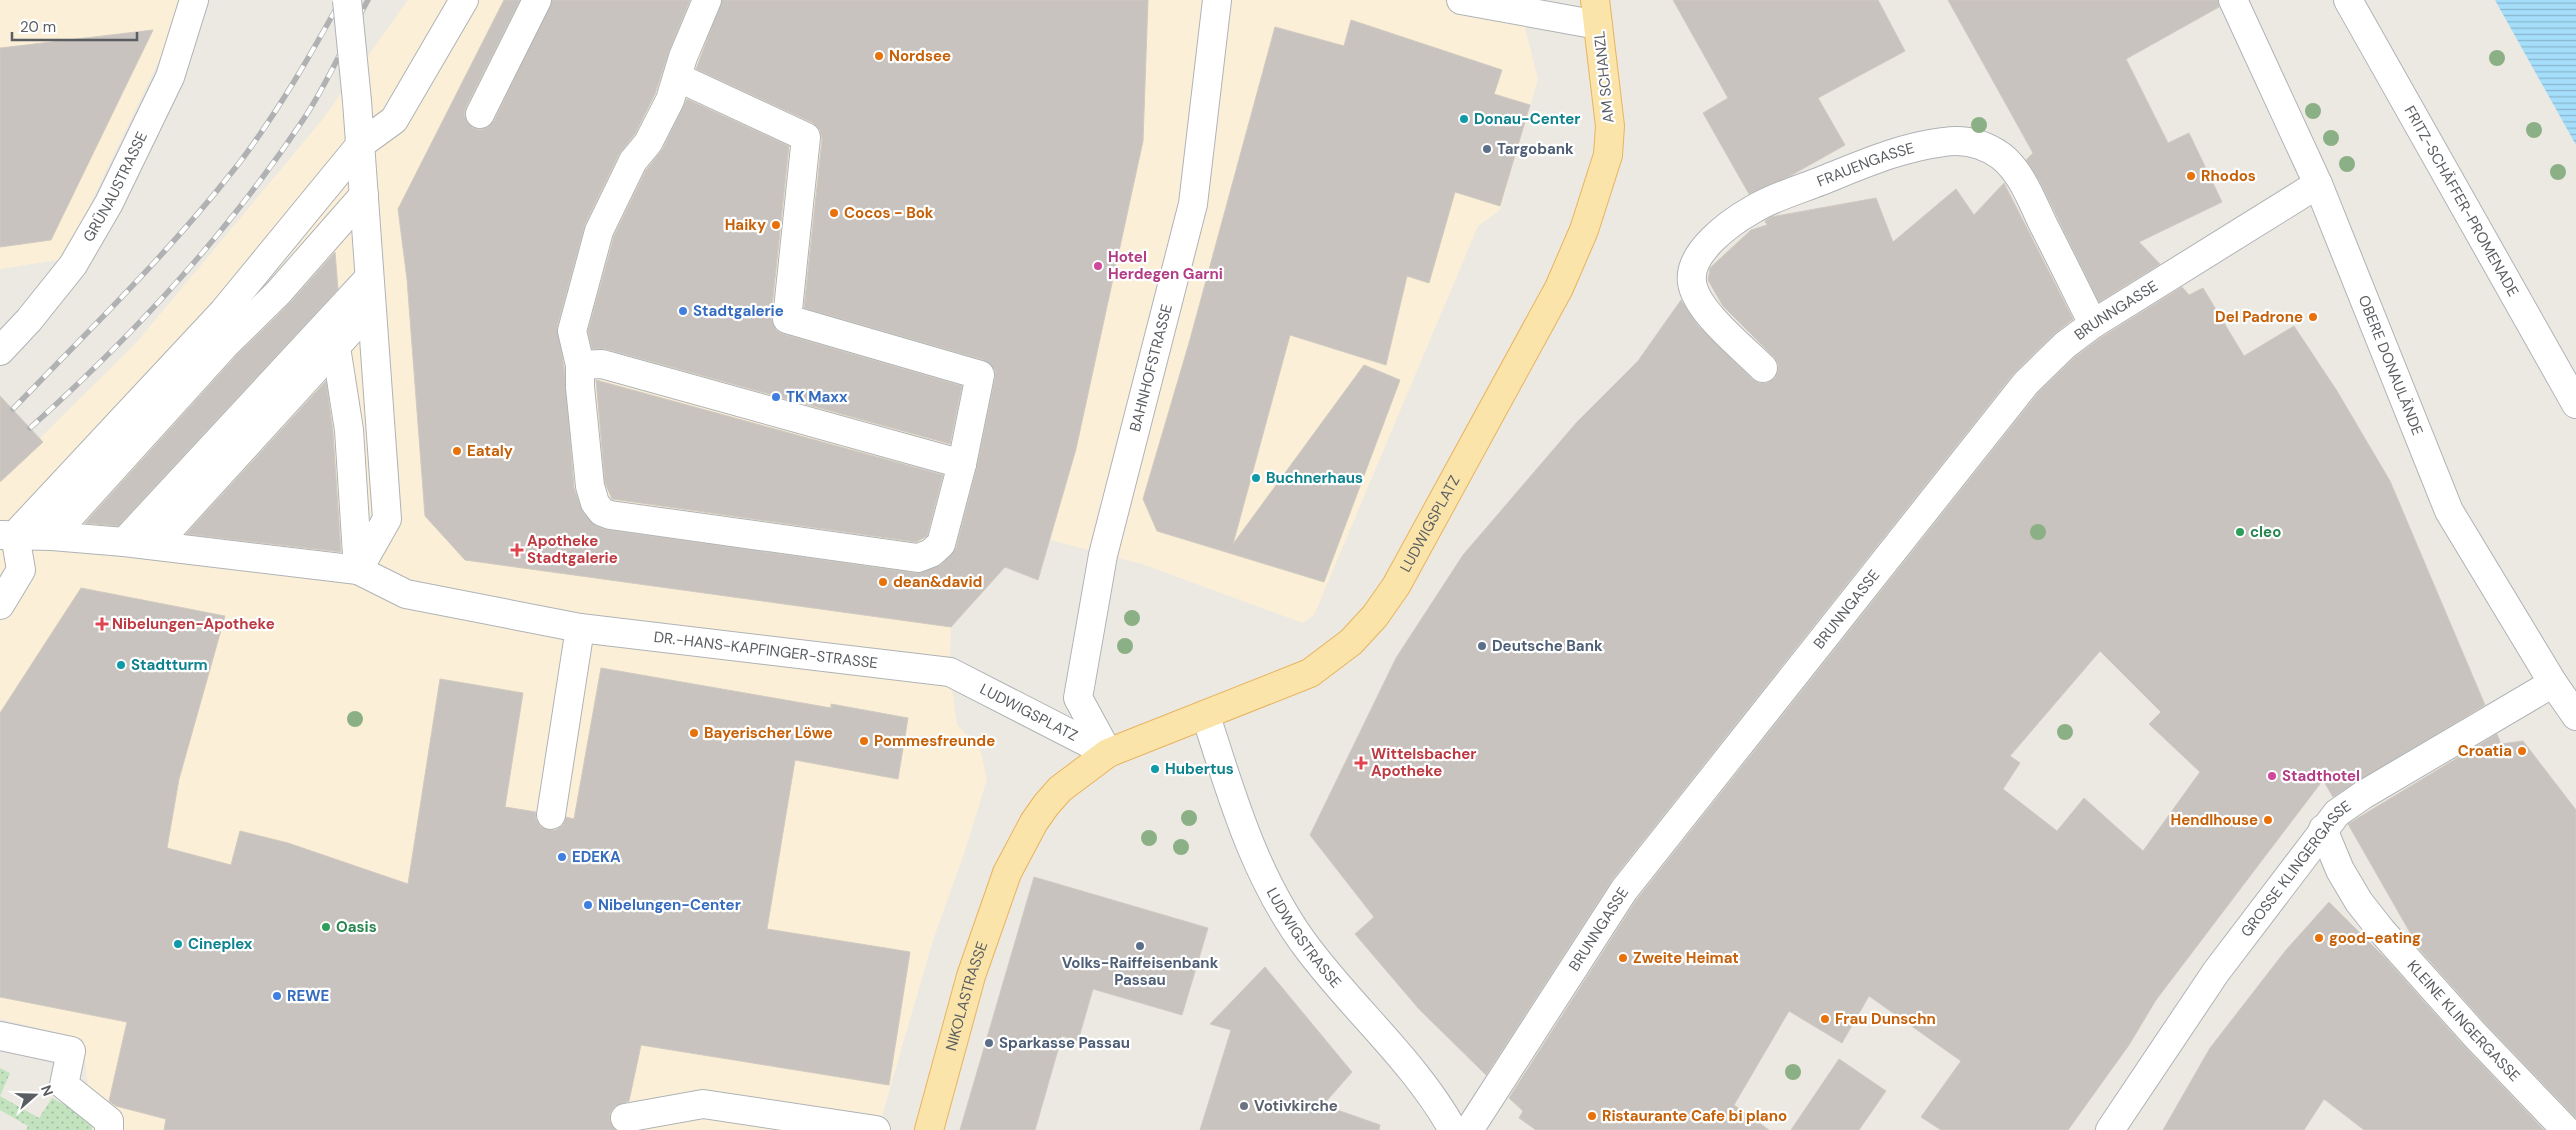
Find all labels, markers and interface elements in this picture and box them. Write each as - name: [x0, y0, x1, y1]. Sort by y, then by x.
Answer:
- scale bar: [12, 10, 138, 42]
- text: 20 m: [20, 17, 56, 37]
- street label: AM SCHANZL: [1589, 30, 1619, 124]
- place label: Nordsee: [889, 46, 951, 66]
- marker: Nordsee: [873, 50, 885, 62]
- street label: FRITZ-SCHÄFFER-PROMENADE: [2400, 102, 2523, 300]
- place label: Donau-Center: [1474, 109, 1581, 129]
- marker: Donau-Center: [1458, 113, 1470, 125]
- street label: GRÜNAUSTRASSE: [79, 128, 152, 245]
- street label: FRAUENGASSE: [1814, 138, 1916, 192]
- place label: Targobank: [1497, 139, 1574, 159]
- marker: Targobank: [1481, 143, 1493, 155]
- place label: Rhodos: [2201, 166, 2256, 186]
- marker: Rhodos: [2185, 170, 2197, 182]
- place label: Cocos - Bok: [844, 203, 934, 223]
- marker: Cocos - Bok: [828, 207, 840, 219]
- place label: Haiky: [725, 215, 766, 235]
- marker: Haiky: [770, 219, 782, 231]
- place label: Hotel Herdegen Garni: [1108, 247, 1223, 284]
- marker: Hotel Herdegen Garni: [1092, 260, 1104, 272]
- street label: BRUNNGASSE: [2070, 276, 2162, 345]
- street label: OBERE DONAULÄNDE: [2354, 292, 2428, 438]
- place label: Stadtgalerie: [693, 301, 784, 321]
- street label: BAHNHOFSTRASSE: [1125, 302, 1177, 434]
- marker: Stadtgalerie: [677, 305, 689, 317]
- place label: Del Padrone: [2215, 307, 2303, 327]
- marker: Del Padrone: [2307, 311, 2319, 323]
- place label: TK Maxx: [786, 387, 848, 407]
- marker: TK Maxx: [770, 391, 782, 403]
- place label: Eataly: [467, 441, 513, 461]
- marker: Eataly: [451, 445, 463, 457]
- place label: Buchnerhaus: [1266, 468, 1363, 488]
- marker: Buchnerhaus: [1250, 472, 1262, 484]
- street label: LUDWIGSPLATZ: [1395, 472, 1465, 576]
- place label: cleo: [2250, 522, 2281, 542]
- marker: cleo: [2234, 526, 2246, 538]
- place label: Apotheke Stadtgalerie: [527, 531, 618, 568]
- marker: Apotheke Stadtgalerie: [511, 544, 523, 556]
- street label: BRUNNGASSE: [1809, 566, 1884, 653]
- place label: dean&david: [893, 572, 982, 592]
- marker: dean&david: [877, 576, 889, 588]
- place label: Nibelungen-Apotheke: [112, 614, 275, 634]
- marker: Nibelungen-Apotheke: [96, 618, 108, 630]
- street label: DR.-HANS-KAPFINGER-STRASSE: [653, 627, 879, 673]
- place label: Deutsche Bank: [1492, 636, 1603, 656]
- marker: Deutsche Bank: [1476, 640, 1488, 652]
- place label: Stadtturm: [131, 655, 208, 675]
- marker: Stadtturm: [115, 659, 127, 671]
- street label: LUDWIGSPLATZ: [976, 679, 1081, 746]
- place label: Bayerischer Löwe: [704, 723, 833, 743]
- marker: Bayerischer Löwe: [688, 727, 700, 739]
- place label: Pommesfreunde: [874, 731, 995, 751]
- marker: Pommesfreunde: [858, 735, 870, 747]
- place label: Croatia: [2458, 741, 2512, 761]
- place label: Wittelsbacher Apotheke: [1371, 744, 1476, 781]
- marker: Croatia: [2516, 745, 2528, 757]
- marker: Wittelsbacher Apotheke: [1355, 757, 1367, 769]
- place label: Hubertus: [1165, 759, 1234, 779]
- marker: Hubertus: [1149, 763, 1161, 775]
- place label: Stadthotel: [2282, 766, 2360, 786]
- marker: Stadthotel: [2266, 770, 2278, 782]
- street label: GROSSE KLINGERGASSE: [2236, 796, 2355, 941]
- place label: Hendlhouse: [2171, 810, 2258, 830]
- marker: Hendlhouse: [2262, 814, 2274, 826]
- place label: EDEKA: [572, 847, 621, 867]
- marker: EDEKA: [556, 851, 568, 863]
- street label: LUDWIGSTRASSE: [1262, 884, 1346, 992]
- street label: BRUNNGASSE: [1564, 884, 1633, 975]
- place label: Nibelungen-Center: [598, 895, 741, 915]
- marker: Nibelungen-Center: [582, 899, 594, 911]
- place label: Oasis: [336, 917, 377, 937]
- marker: Oasis: [320, 921, 332, 933]
- place label: good-eating: [2329, 928, 2421, 948]
- marker: good-eating: [2313, 932, 2325, 944]
- place label: Cineplex: [188, 934, 253, 954]
- marker: Cineplex: [172, 938, 184, 950]
- street label: NIKOLASTRASSE: [941, 939, 992, 1053]
- marker: Volks-Raiffeisenbank Passau: [1134, 940, 1146, 952]
- place label: Zweite Heimat: [1633, 948, 1739, 968]
- marker: Zweite Heimat: [1617, 952, 1629, 964]
- place label: Volks-Raiffeisenbank Passau: [1062, 953, 1219, 990]
- street label: KLEINE KLINGERGASSE: [2403, 956, 2524, 1086]
- place label: REWE: [287, 986, 329, 1006]
- marker: REWE: [271, 990, 283, 1002]
- place label: Frau Dunschn: [1835, 1009, 1936, 1029]
- marker: Frau Dunschn: [1819, 1013, 1831, 1025]
- place label: Sparkasse Passau: [999, 1033, 1130, 1053]
- marker: Sparkasse Passau: [983, 1037, 995, 1049]
- north arrow: [10, 1070, 60, 1120]
- text: N: [37, 1083, 57, 1098]
- place label: Votivkirche: [1254, 1096, 1338, 1116]
- marker: Votivkirche: [1238, 1100, 1250, 1112]
- place label: Ristaurante Cafe bi plano: [1602, 1106, 1787, 1126]
- marker: Ristaurante Cafe bi plano: [1586, 1110, 1598, 1122]

